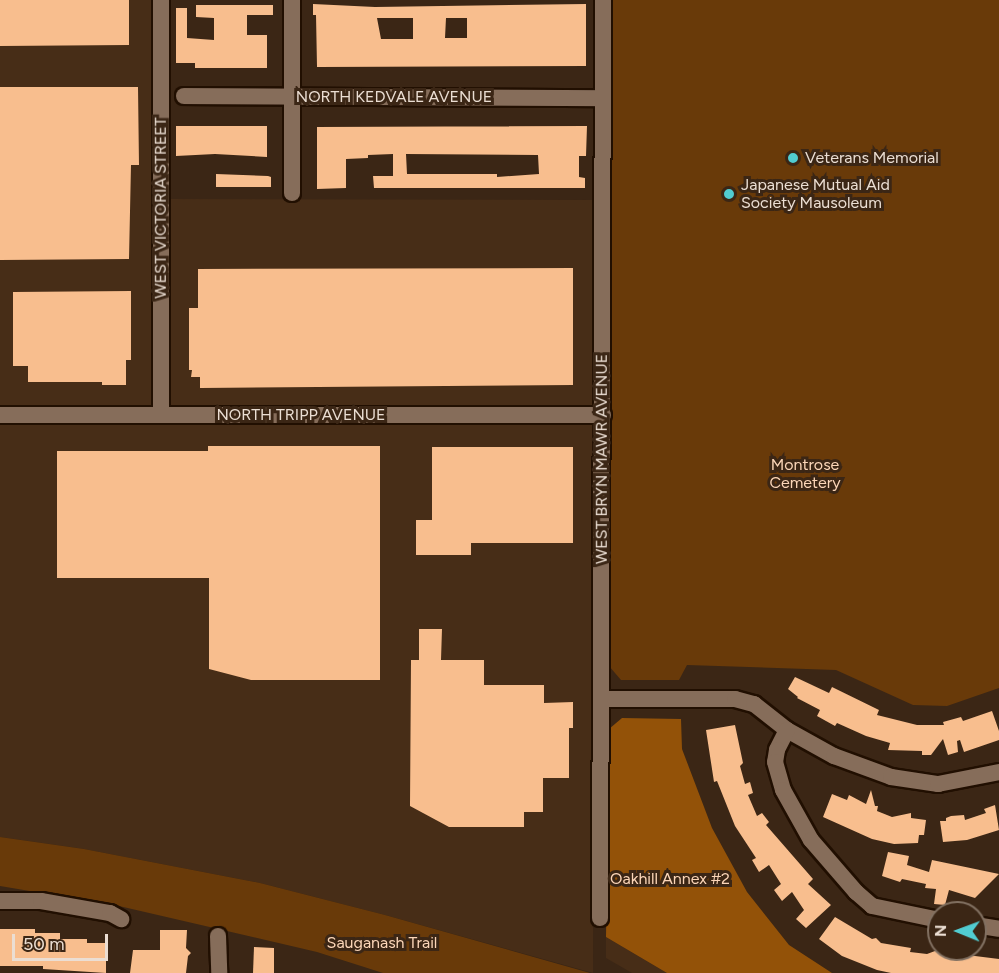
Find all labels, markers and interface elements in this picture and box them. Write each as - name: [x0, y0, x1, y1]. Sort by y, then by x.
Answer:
- street label: NORTH KEDVALE AVENUE: [296, 87, 492, 107]
- street label: WEST VICTORIA STREET: [151, 117, 171, 299]
- place label: Veterans Memorial: [805, 148, 939, 168]
- marker: Veterans Memorial: [786, 151, 800, 165]
- place label: Japanese Mutual Aid Society Mausoleum: [741, 175, 890, 213]
- marker: Japanese Mutual Aid Society Mausoleum: [722, 187, 736, 201]
- street label: WEST BRYN MAWR AVENUE: [592, 354, 612, 564]
- street label: NORTH TRIPP AVENUE: [216, 405, 386, 425]
- park label: Montrose Cemetery: [769, 455, 841, 493]
- park label: Oakhill Annex #2: [610, 869, 730, 889]
- north arrow: [927, 901, 987, 961]
- scale bar: [15, 922, 111, 960]
- text: N: [931, 924, 950, 937]
- text: 50 m: [23, 933, 65, 955]
- park label: Sauganash Trail: [327, 933, 437, 953]

